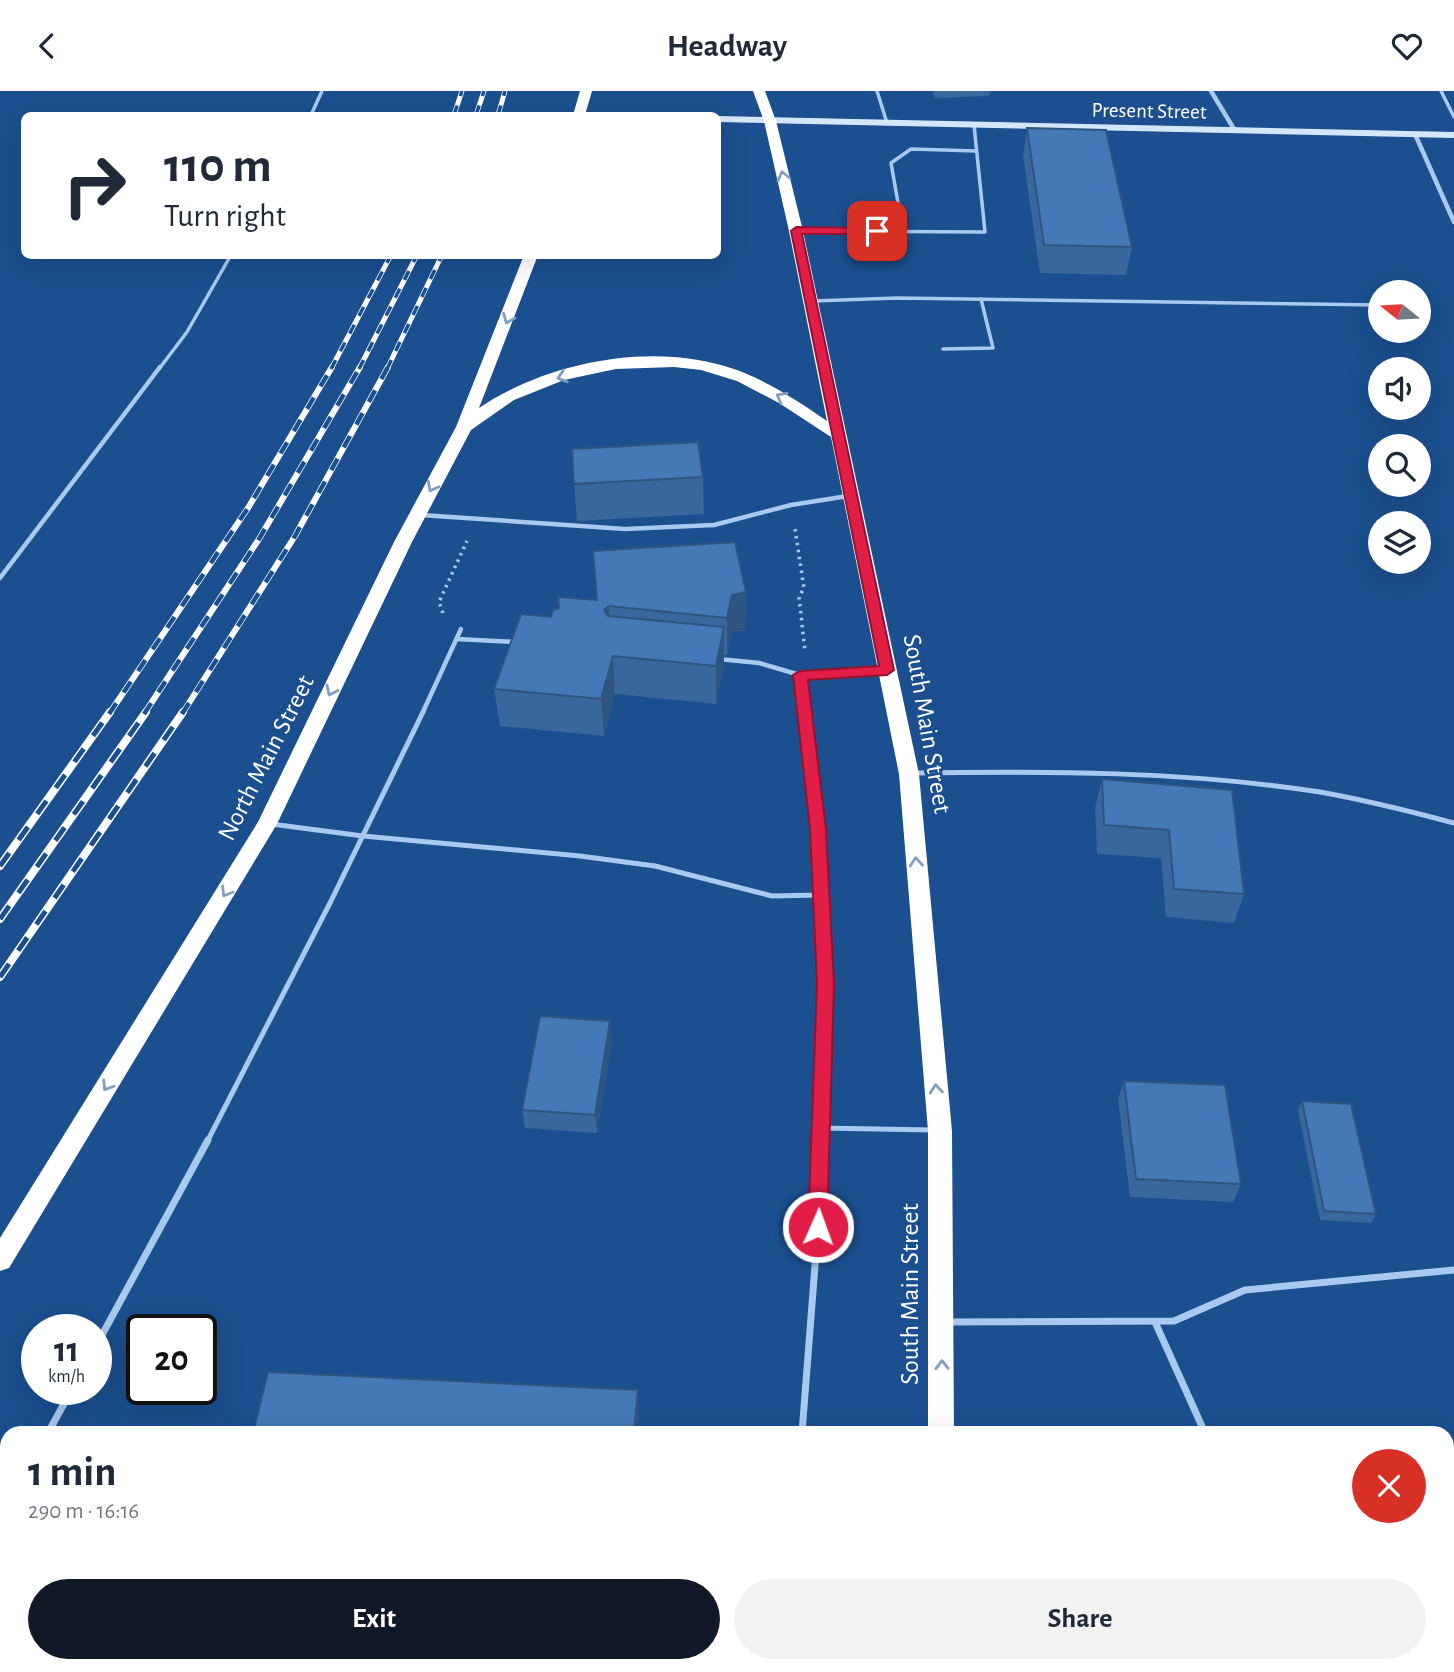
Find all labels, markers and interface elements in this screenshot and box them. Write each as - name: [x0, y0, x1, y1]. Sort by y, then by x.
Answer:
- icon: back: [28, 27, 66, 65]
- icon: heart: [1388, 27, 1426, 65]
- text: Headway: [667, 30, 787, 62]
- street label: Present Street: [1091, 99, 1207, 123]
- icon: right: [49, 140, 140, 231]
- text: 110 m: [164, 142, 272, 191]
- one-way arrow: [777, 170, 791, 182]
- text: Turn right: [164, 200, 286, 232]
- pin: [847, 201, 907, 261]
- icon: arrive: [858, 212, 896, 250]
- north arrow: [1368, 280, 1432, 343]
- map controls: [1368, 280, 1431, 574]
- one-way arrow: [502, 313, 516, 325]
- button: sound: [1368, 357, 1431, 420]
- one-way arrow: [556, 368, 568, 383]
- one-way arrow: [776, 392, 788, 405]
- button: search: [1368, 434, 1431, 497]
- one-way arrow: [427, 480, 440, 492]
- button: layers: [1368, 511, 1431, 574]
- street label: South Main Street: [898, 632, 956, 816]
- street label: North Main Street: [213, 671, 319, 845]
- one-way arrow: [326, 684, 340, 696]
- one-way arrow: [909, 856, 924, 867]
- one-way arrow: [221, 885, 234, 898]
- one-way arrow: [102, 1079, 115, 1092]
- one-way arrow: [929, 1083, 944, 1094]
- position arrow: [781, 1190, 855, 1264]
- street label: South Main Street: [897, 1203, 923, 1385]
- speed limit sign: 20: [126, 1314, 217, 1405]
- text: 11: [54, 1333, 79, 1368]
- one-way arrow: [934, 1359, 950, 1370]
- text: km/h: [48, 1368, 85, 1386]
- button: close: [1352, 1449, 1426, 1523]
- text: 1 min: [28, 1451, 117, 1493]
- text: 290 m · 16:16: [28, 1500, 139, 1523]
- button: Exit: [28, 1579, 720, 1659]
- button: Share: [734, 1579, 1426, 1659]

